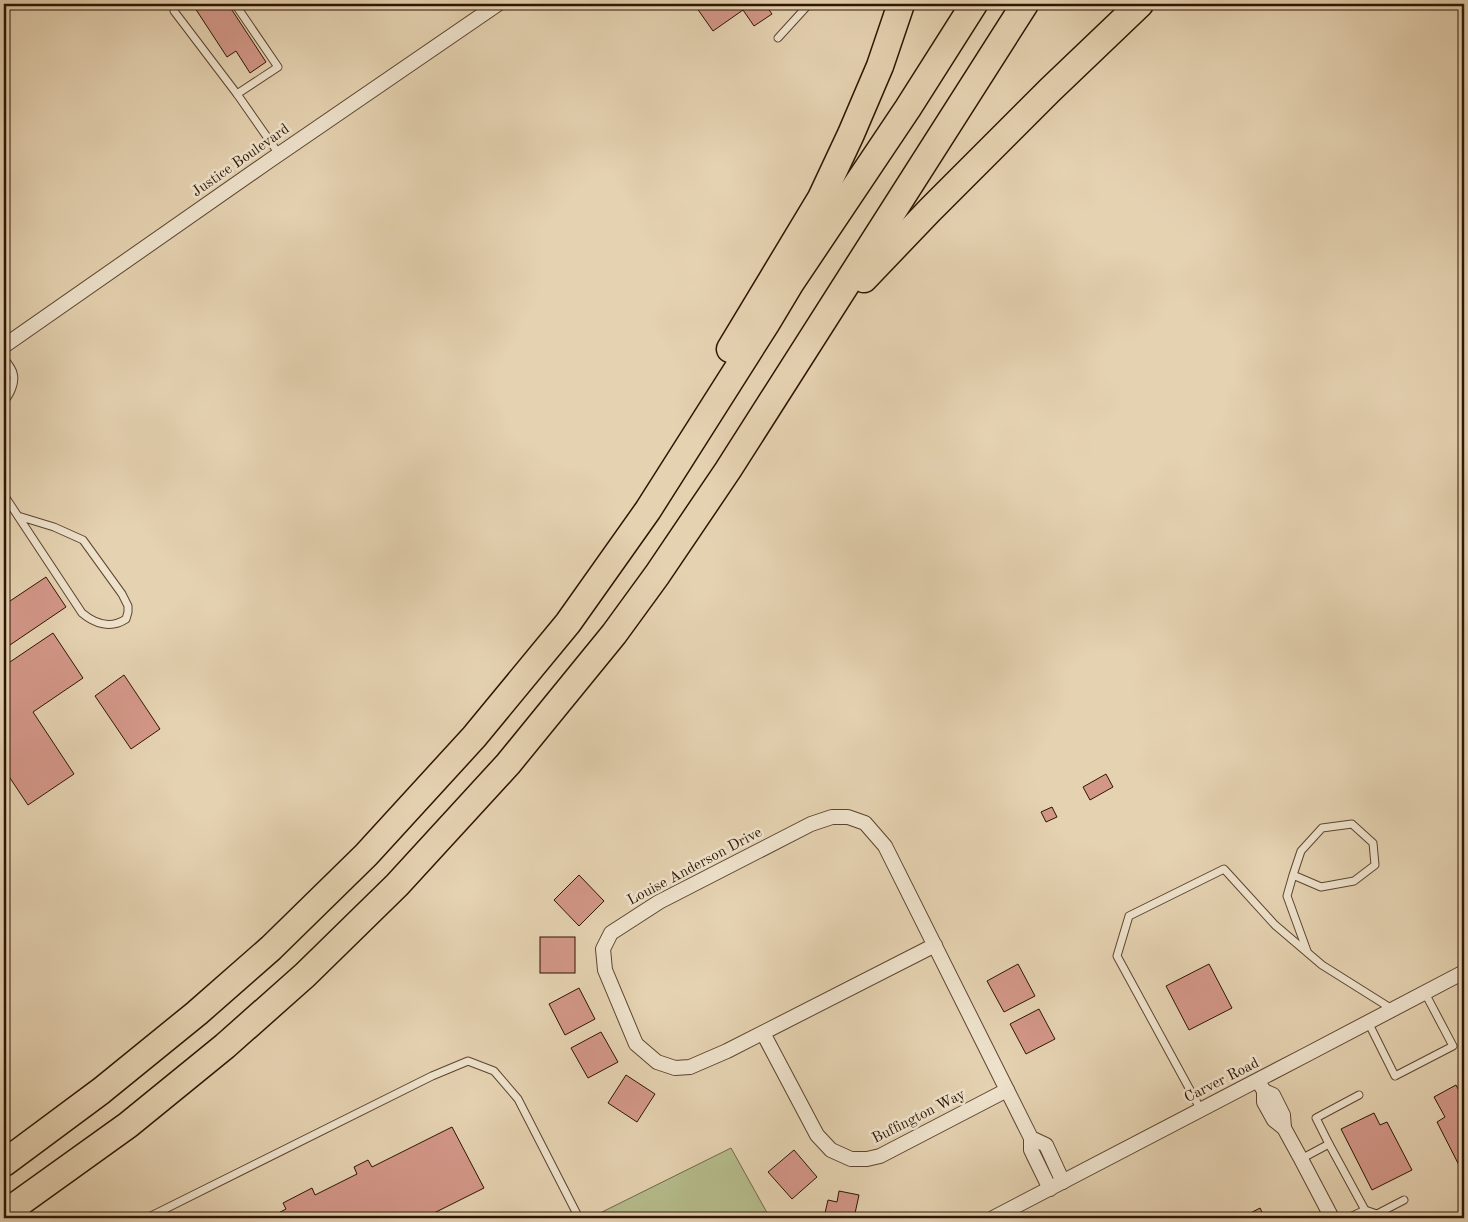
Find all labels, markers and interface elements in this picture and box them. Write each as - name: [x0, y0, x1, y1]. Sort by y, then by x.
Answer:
- street label: Justice Boulevard: [190, 122, 293, 200]
- street label: Louise Anderson Drive: [625, 825, 765, 909]
- street label: Carver Road: [1182, 1056, 1262, 1106]
- street label: Buffington Way: [870, 1087, 968, 1147]

